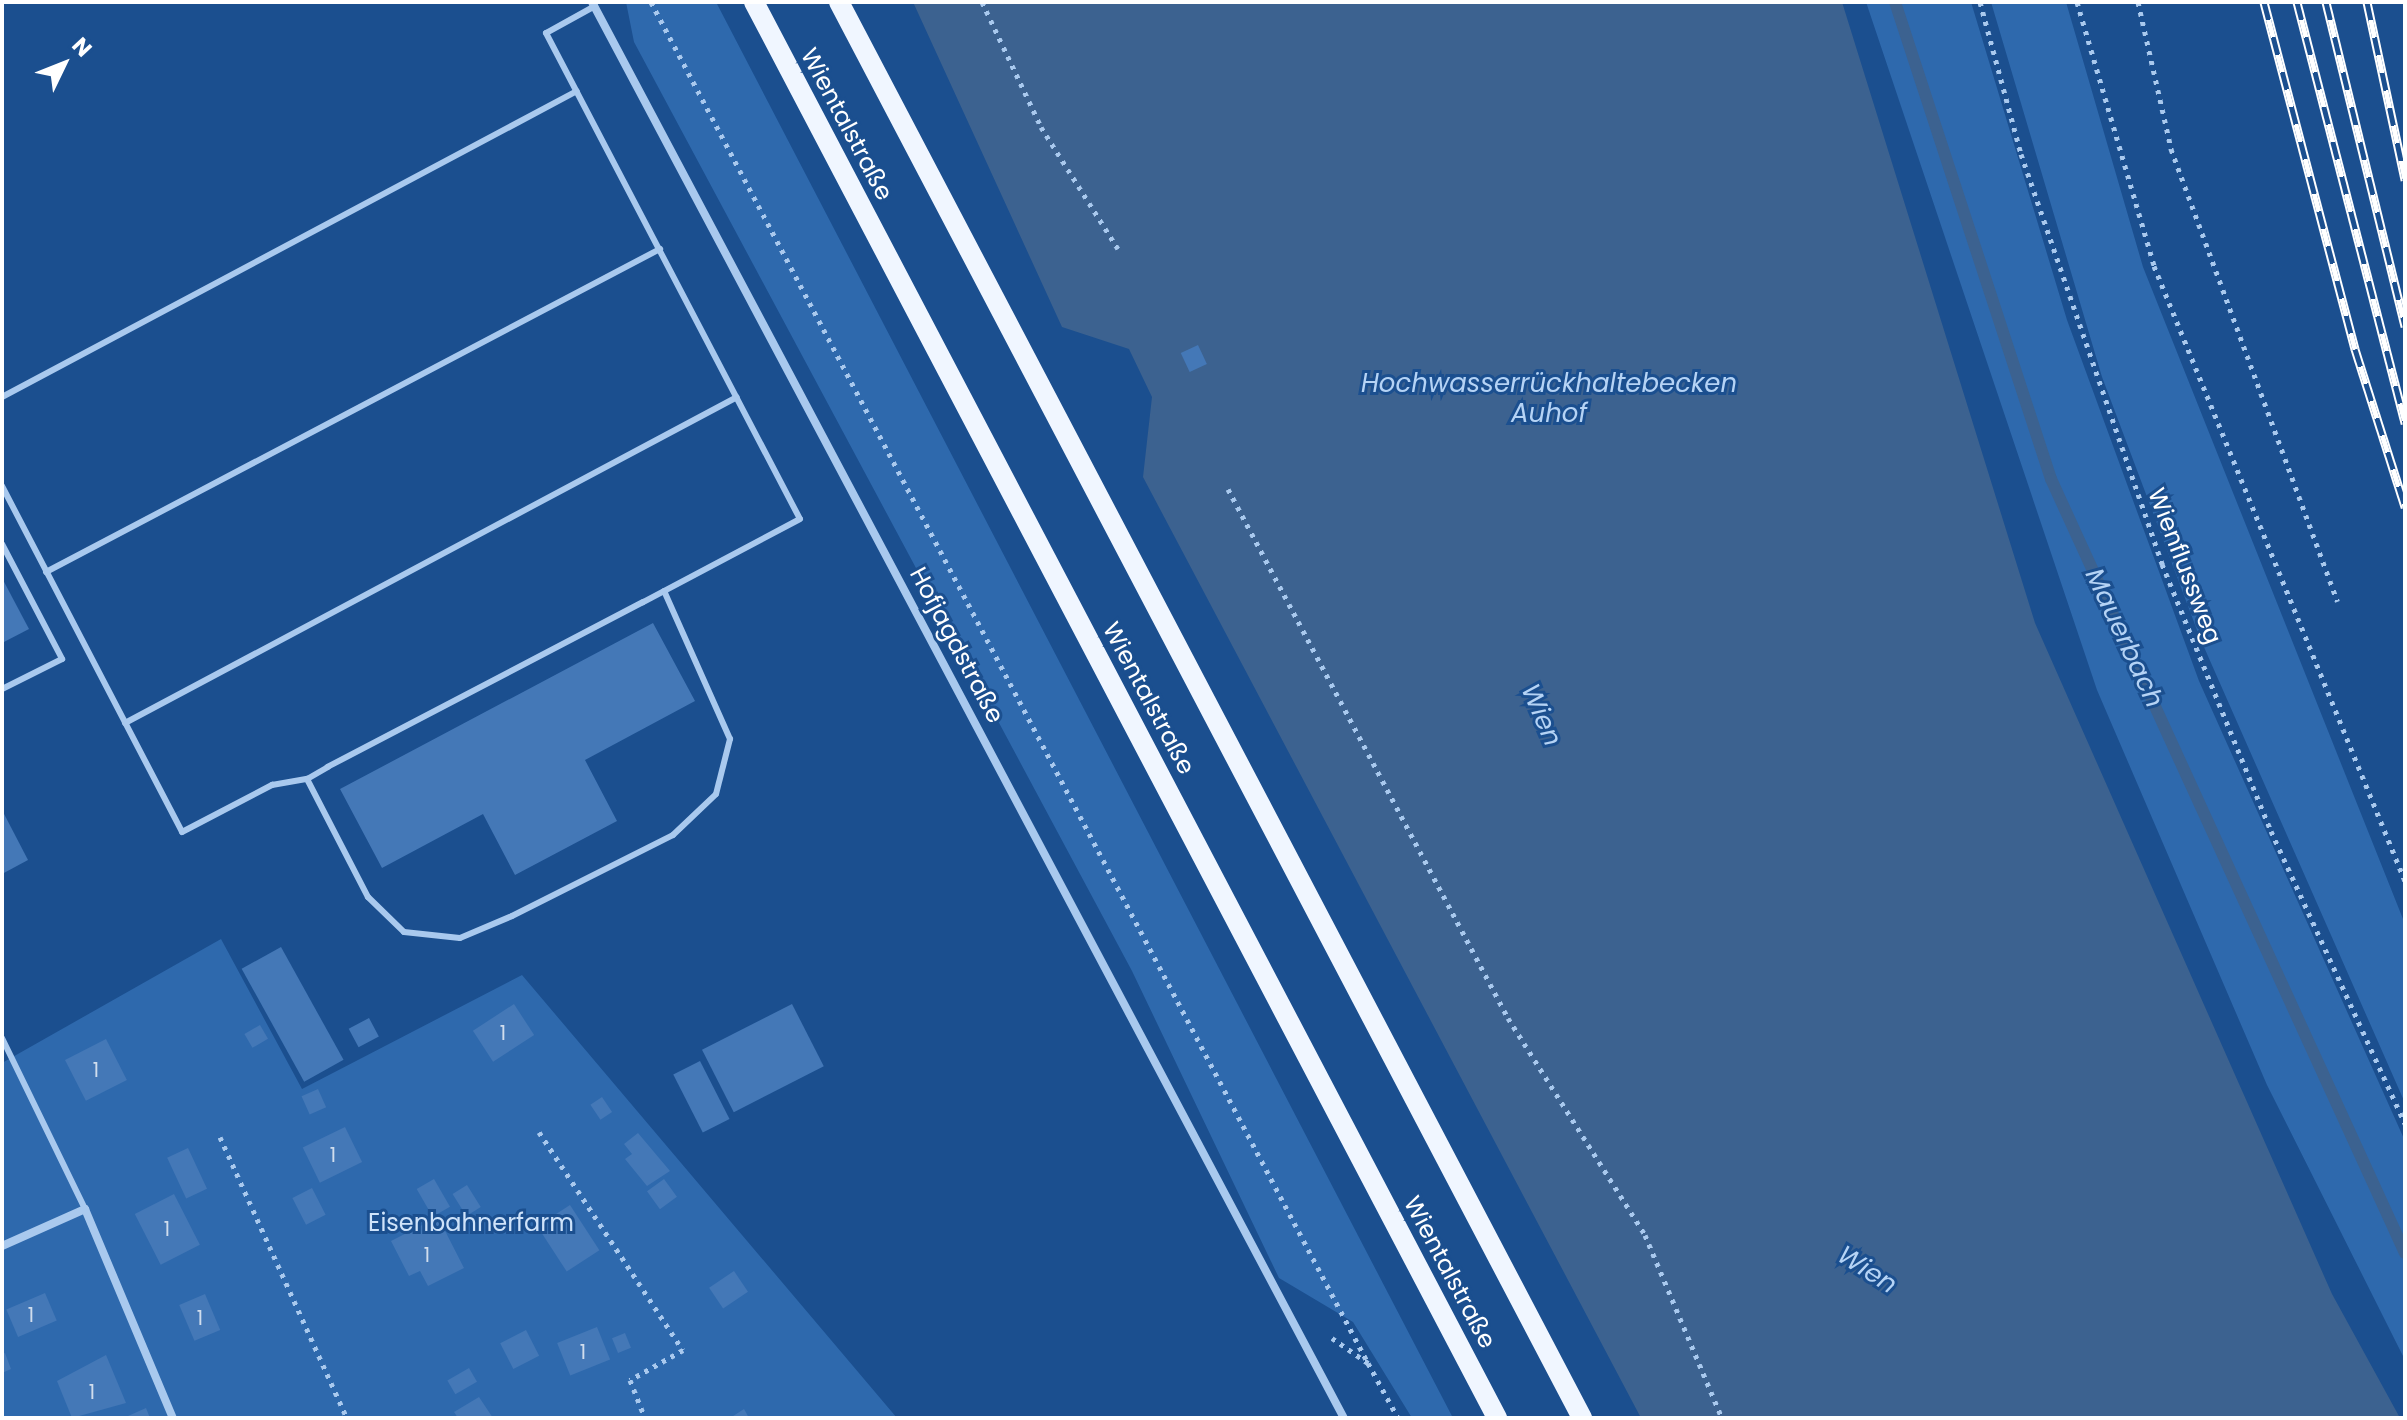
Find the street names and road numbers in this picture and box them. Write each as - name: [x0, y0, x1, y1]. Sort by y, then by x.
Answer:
- street label: Wientalstraße: [795, 43, 899, 205]
- street label: Wienflussweg: [2142, 484, 2228, 648]
- street label: Hofjagdstraße: [904, 562, 1010, 728]
- street label: Wientalstraße: [1097, 617, 1201, 779]
- street label: Wientalstraße: [1398, 1191, 1502, 1353]

